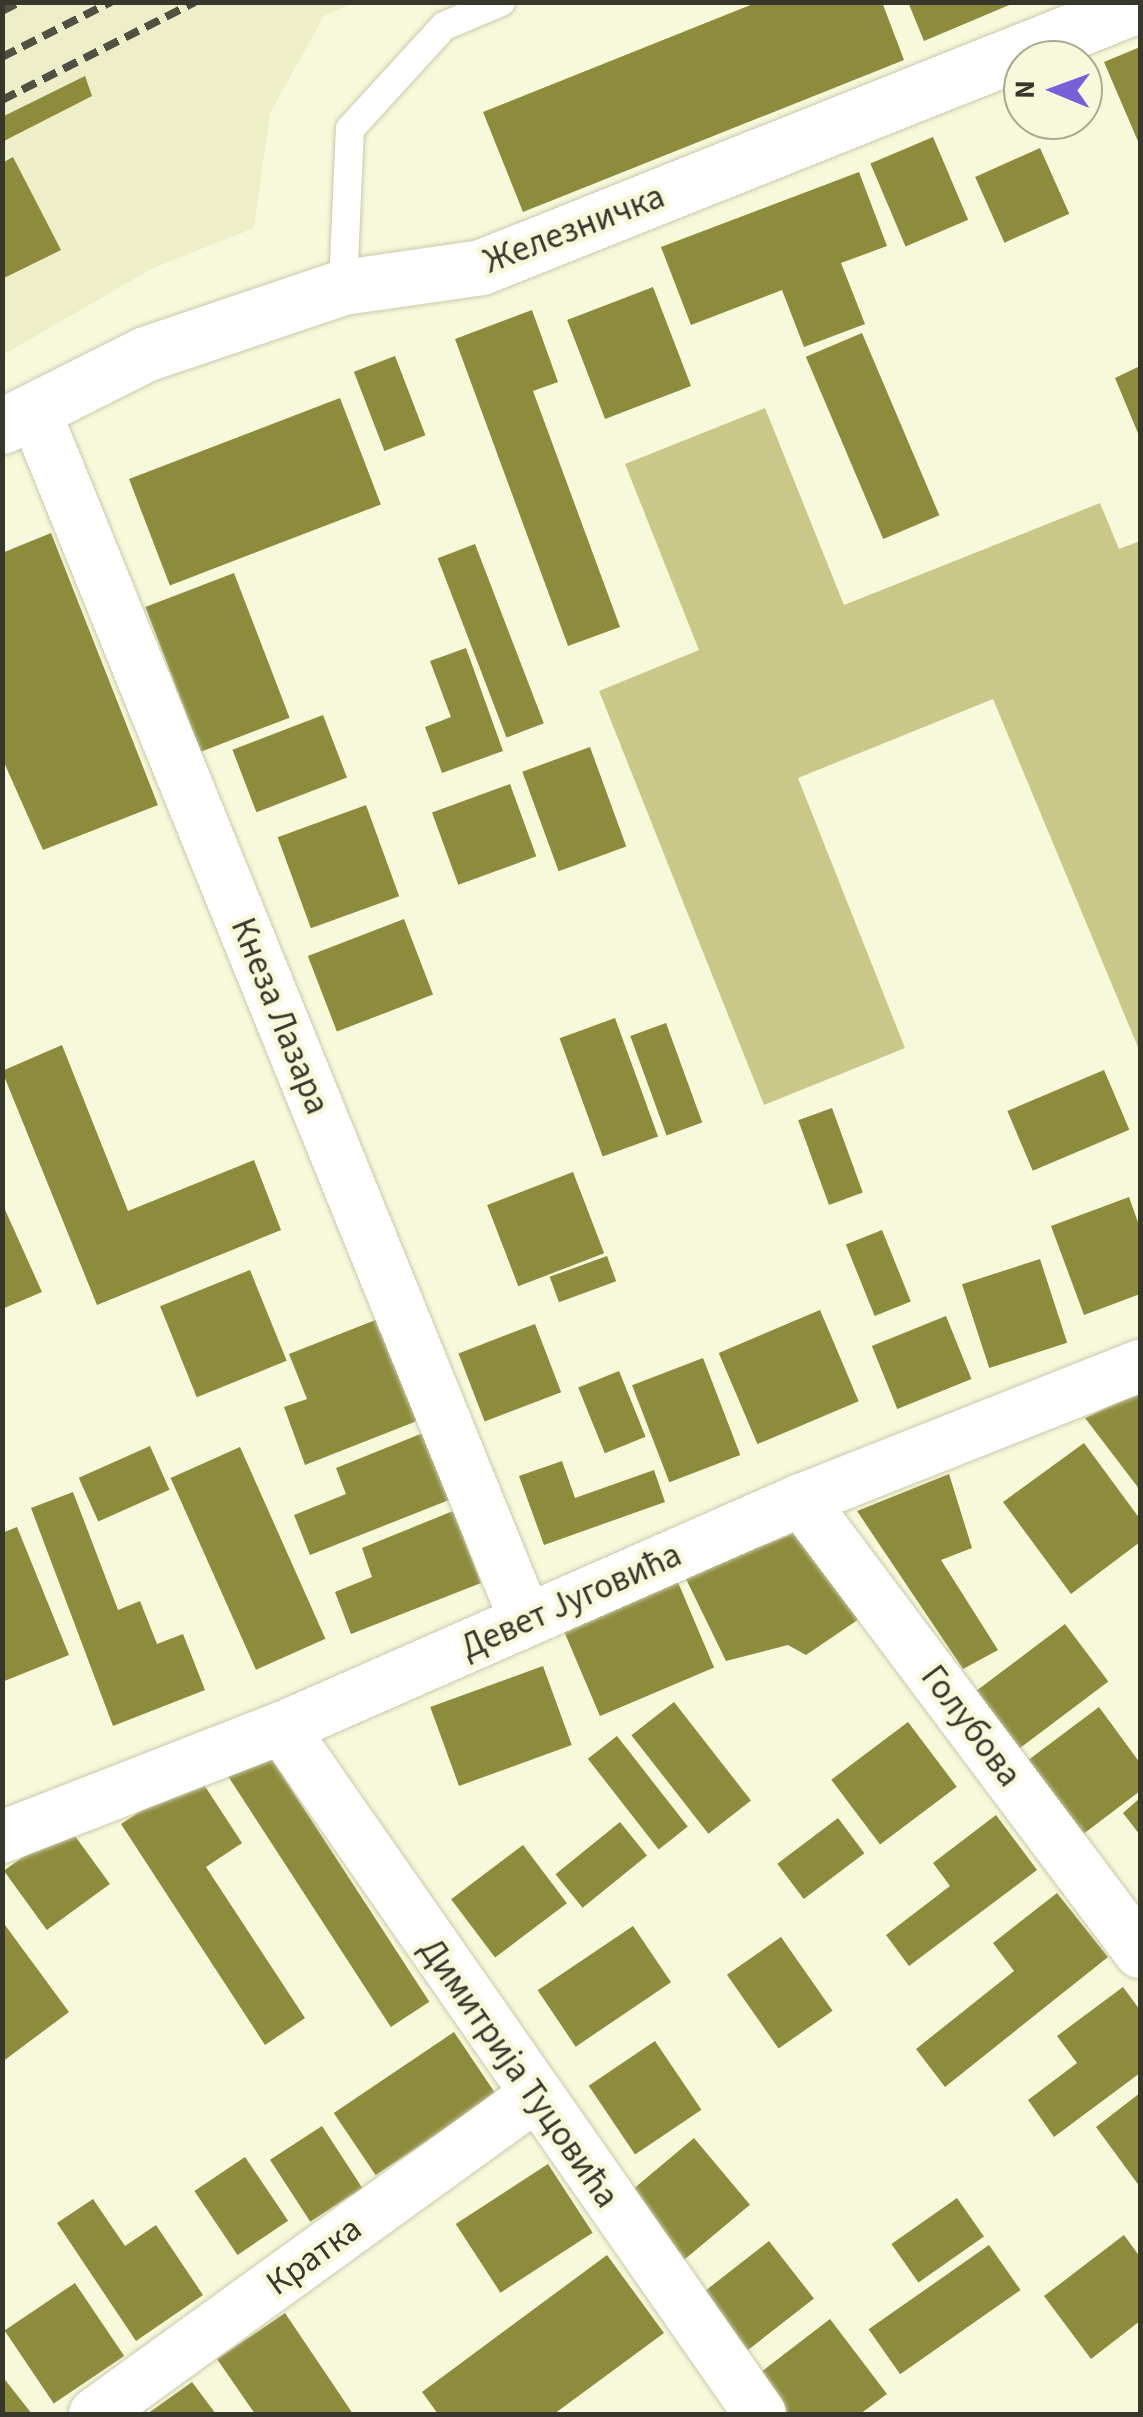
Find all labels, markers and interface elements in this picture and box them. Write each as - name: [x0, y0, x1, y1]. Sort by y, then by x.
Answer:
- north arrow: [1003, 40, 1103, 140]
- text: N: [1005, 80, 1045, 99]
- street label: Железничка: [478, 175, 670, 283]
- street label: Кнеза Лазара: [222, 912, 338, 1120]
- street label: Девет Југовића: [454, 1534, 688, 1668]
- street label: Голубова: [912, 1657, 1030, 1795]
- street label: Димитрија Туцовића: [410, 1930, 628, 2216]
- street label: Кратка: [258, 2208, 370, 2304]

